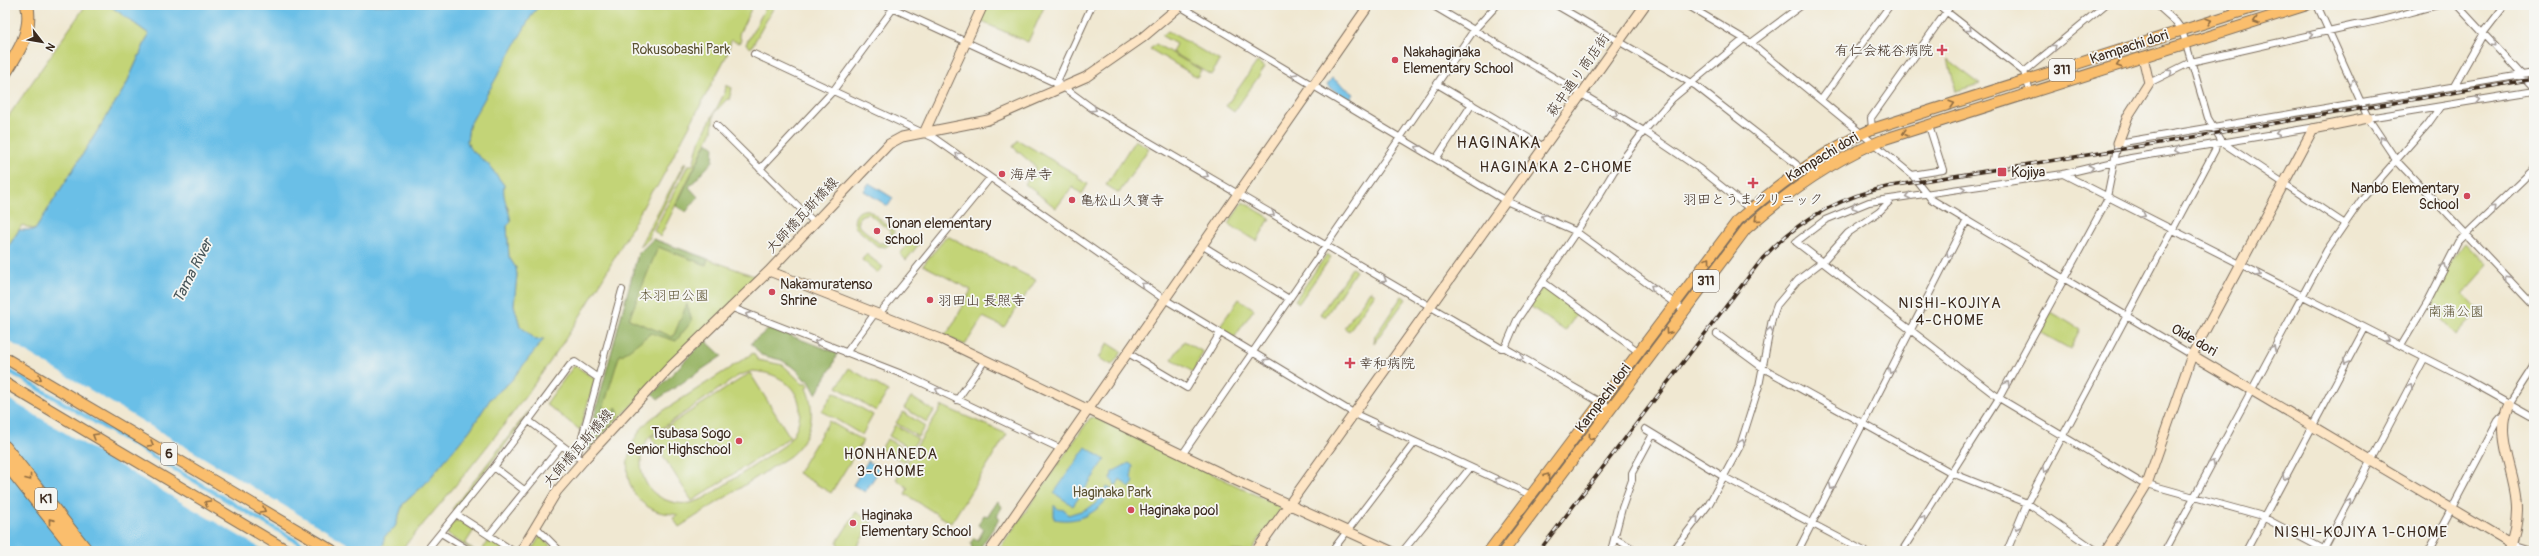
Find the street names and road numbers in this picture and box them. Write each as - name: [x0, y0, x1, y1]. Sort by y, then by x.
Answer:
- street label: Kampachi dori: [2088, 26, 2171, 68]
- street label: 萩中通り商店街: [1543, 30, 1613, 120]
- road number: 311: [2049, 59, 2075, 81]
- street label: Kampachi dori: [1783, 128, 1862, 185]
- street label: 大師橋瓦斯橋線: [762, 173, 842, 257]
- road number: 311: [1693, 270, 1719, 292]
- street label: Oide dori: [2168, 320, 2220, 360]
- street label: Kampachi dori: [1572, 360, 1635, 436]
- street label: 大師橋瓦斯橋線: [539, 405, 617, 491]
- road number: 6: [161, 443, 177, 465]
- road number: K1: [35, 488, 57, 510]

